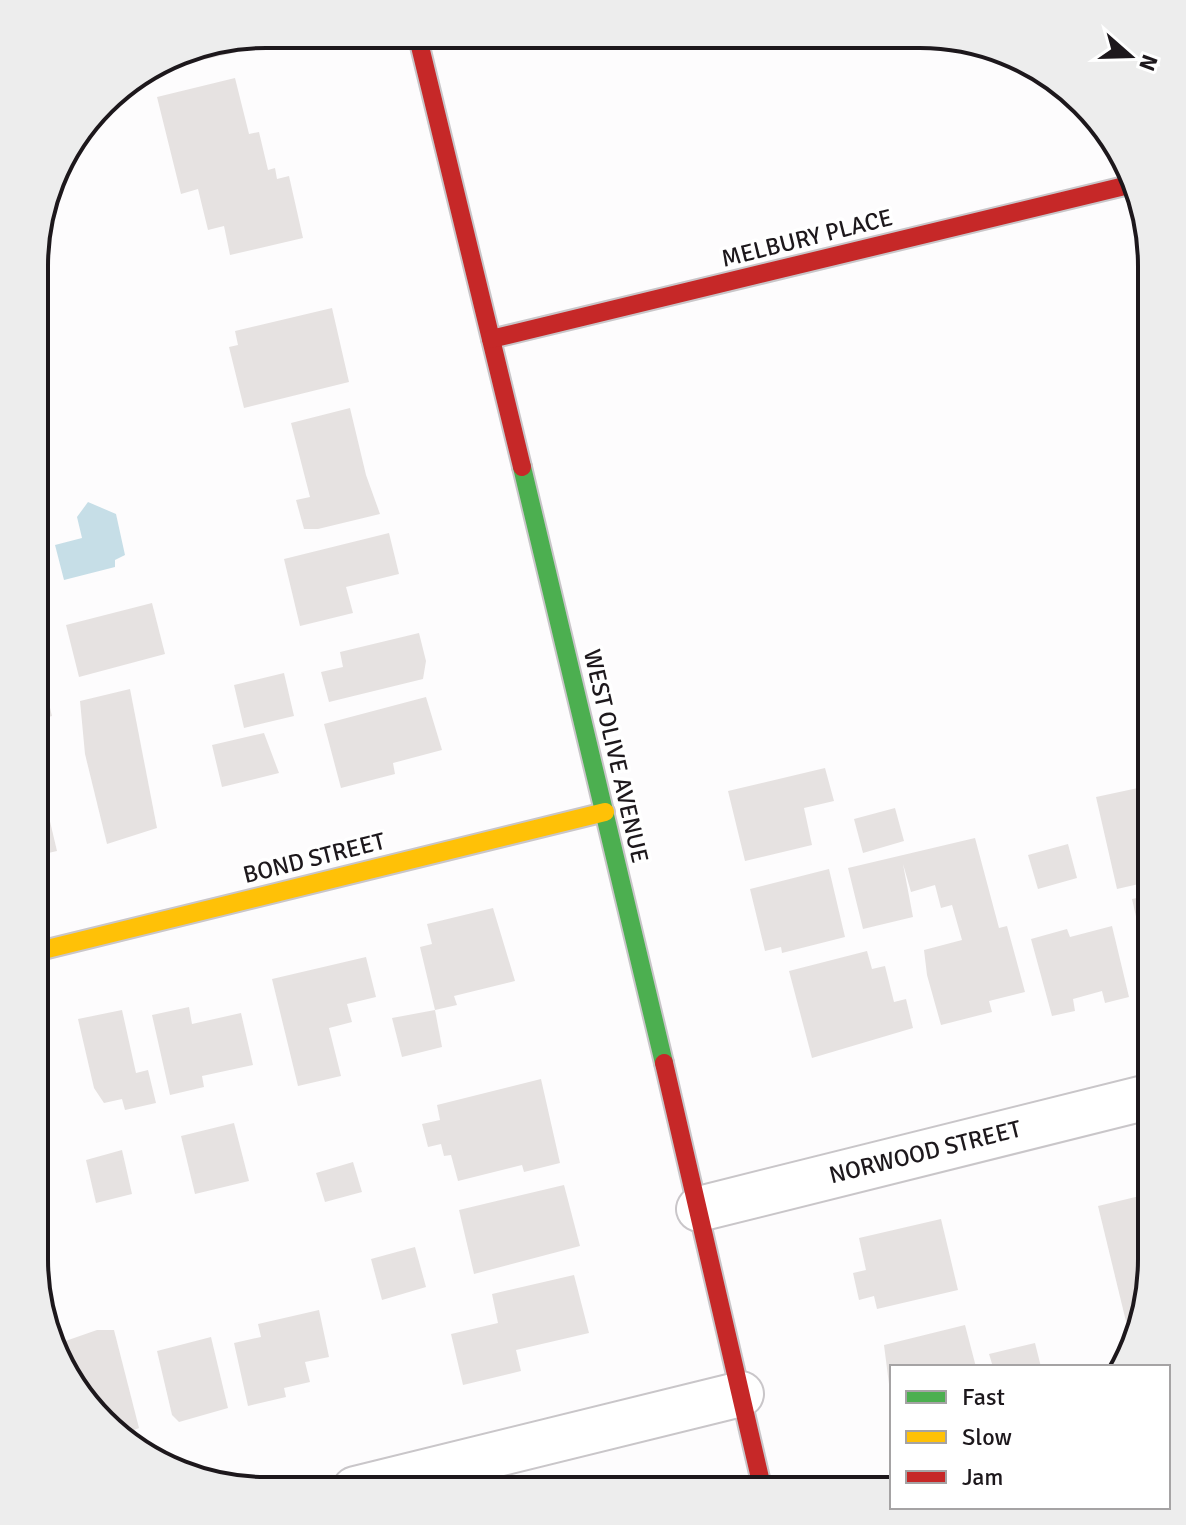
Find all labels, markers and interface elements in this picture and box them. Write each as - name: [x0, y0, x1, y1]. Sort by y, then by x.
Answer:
- north arrow: [1090, 16, 1170, 96]
- text: N: [1133, 51, 1164, 74]
- street label: MELBURY PLACE: [718, 202, 896, 274]
- street label: WEST OLIVE AVENUE: [577, 646, 655, 866]
- street label: BOND STREET: [240, 826, 388, 890]
- street label: NORWOOD STREET: [826, 1114, 1024, 1190]
- legend: [890, 1365, 1170, 1509]
- text: Fast: [962, 1382, 1005, 1412]
- text: Slow: [962, 1422, 1012, 1452]
- text: Jam: [962, 1462, 1003, 1492]

